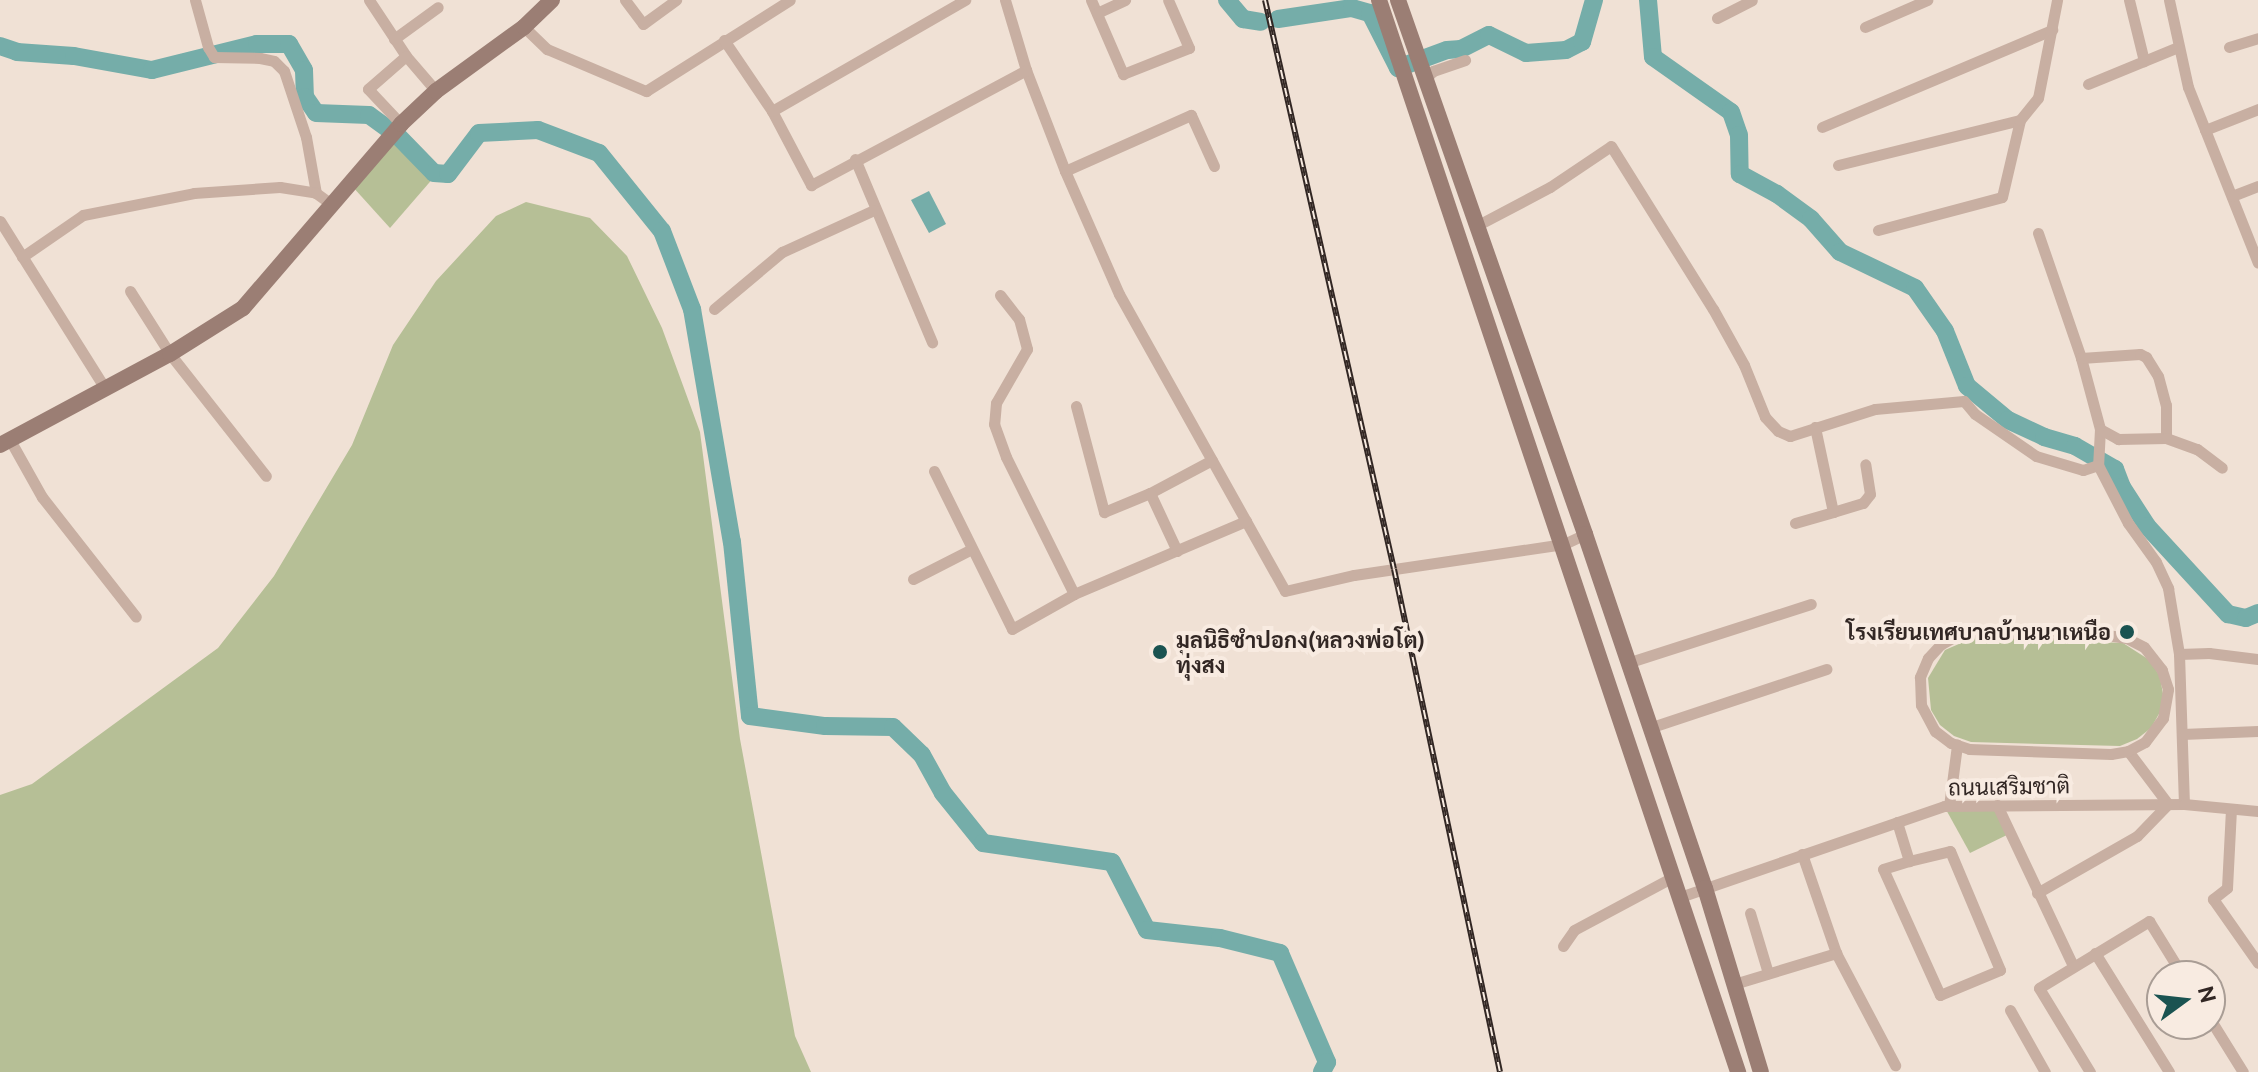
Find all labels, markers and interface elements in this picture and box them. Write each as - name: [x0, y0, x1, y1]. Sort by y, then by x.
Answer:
- place label: โรงเรียนเทศบาลบ้านนาเหนือ: [1846, 619, 2111, 645]
- marker: โรงเรียนเทศบาลบ้านนาเหนือ: [2118, 623, 2136, 641]
- place label: มูลนิธิซำปอกง(หลวงพ่อโต) ทุ่งสง: [1176, 626, 1425, 678]
- marker: มูลนิธิซำปอกง(หลวงพ่อโต) ทุ่งสง: [1151, 643, 1169, 661]
- street label: ถนนเสริมชาติ: [1948, 772, 2070, 800]
- north arrow: [2146, 960, 2226, 1040]
- text: N: [2194, 983, 2222, 1005]

